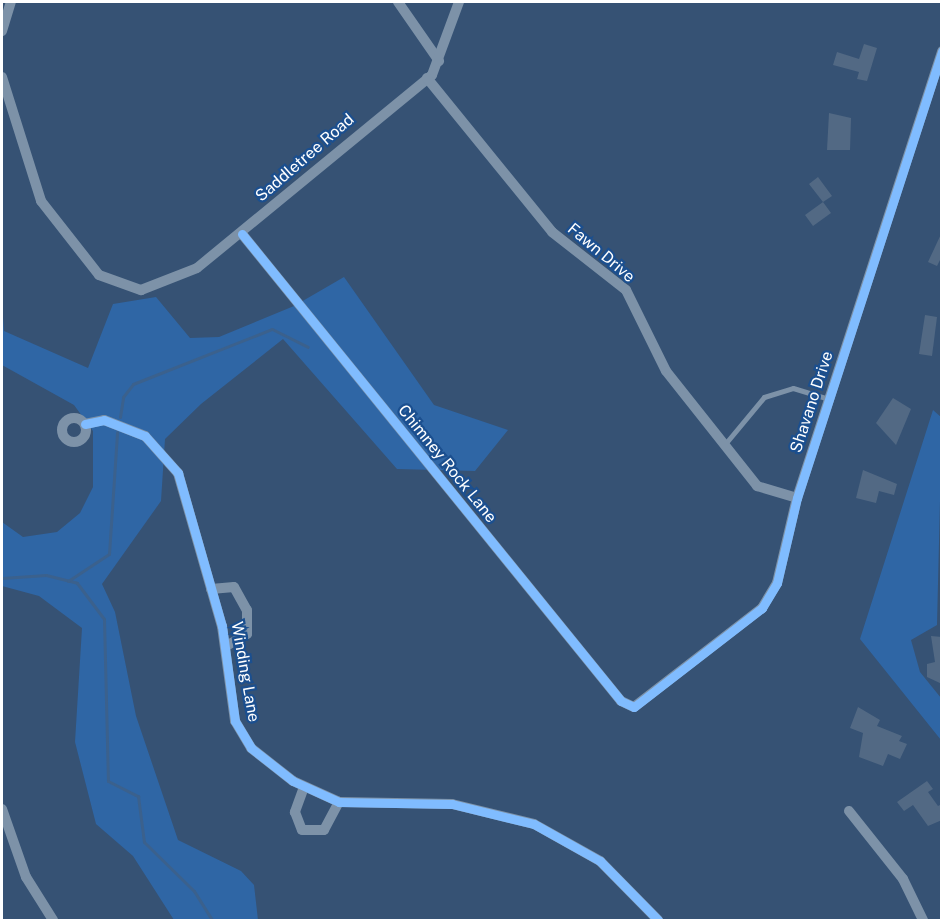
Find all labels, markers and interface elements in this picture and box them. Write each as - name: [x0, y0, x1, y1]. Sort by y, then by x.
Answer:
- street label: Saddletree Road: [252, 110, 358, 206]
- street label: Fawn Drive: [563, 219, 639, 287]
- street label: Shavano Drive: [787, 349, 837, 455]
- street label: Chimney Rock Lane: [394, 401, 500, 527]
- street label: Winding Lane: [227, 620, 263, 724]

